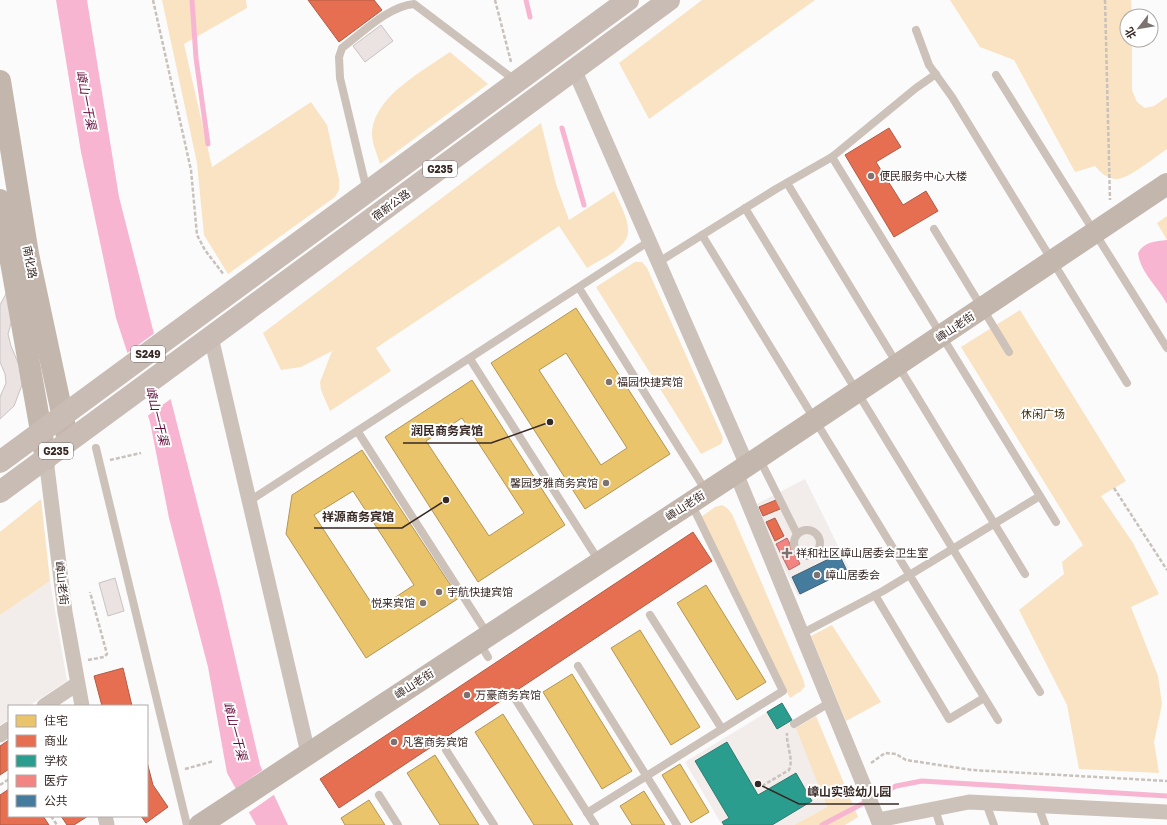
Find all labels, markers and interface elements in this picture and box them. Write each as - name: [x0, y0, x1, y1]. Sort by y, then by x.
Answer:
- north arrow: [1119, 8, 1159, 48]
- text: 北: [1122, 25, 1138, 41]
- water label: 嶂山一干渠: [73, 69, 100, 133]
- road number: G235: [423, 161, 457, 177]
- place label: 便民服务中心大楼: [879, 169, 967, 182]
- marker: 便民服务中心大楼: [866, 171, 876, 181]
- street label: 宿新公路: [369, 186, 412, 223]
- street label: 南化路: [21, 244, 40, 279]
- street label: 嶂山老街: [933, 309, 977, 344]
- road number: S249: [131, 346, 165, 362]
- place label: 福园快捷宾馆: [617, 375, 683, 388]
- marker: 福园快捷宾馆: [604, 377, 614, 387]
- water label: 嶂山一干渠: [143, 385, 173, 449]
- park label: 休闲广场: [1021, 407, 1065, 420]
- callout: 润民商务宾馆: [403, 419, 491, 443]
- text: 润民商务宾馆: [411, 423, 483, 438]
- road number: G235: [39, 443, 73, 459]
- place label: 馨园梦雅商务宾馆: [510, 476, 598, 489]
- marker: 馨园梦雅商务宾馆: [601, 478, 611, 488]
- street label: 嶂山老街: [663, 488, 707, 523]
- callout: 祥源商务宾馆: [314, 504, 402, 528]
- text: 祥源商务宾馆: [322, 509, 394, 524]
- place label: 祥和社区嶂山居委会卫生室: [796, 546, 928, 559]
- marker: 祥和社区嶂山居委会卫生室: [781, 547, 793, 559]
- street label: 嶂山老街: [53, 560, 72, 606]
- place label: 嶂山居委会: [825, 568, 880, 581]
- marker: 嶂山居委会: [812, 570, 822, 580]
- place label: 宇航快捷宾馆: [447, 585, 513, 598]
- marker: 宇航快捷宾馆: [434, 587, 444, 597]
- place label: 悦来宾馆: [371, 596, 415, 609]
- marker: 悦来宾馆: [418, 598, 428, 608]
- street label: 嶂山老街: [392, 666, 436, 701]
- place label: 万豪商务宾馆: [475, 688, 541, 701]
- marker: 万豪商务宾馆: [462, 690, 472, 700]
- water label: 嶂山一干渠: [220, 700, 251, 764]
- legend: [8, 705, 148, 817]
- text: 住宅: [44, 713, 68, 728]
- text: 商业: [44, 733, 68, 748]
- place label: 凡客商务宾馆: [402, 735, 468, 748]
- marker: 凡客商务宾馆: [389, 737, 399, 747]
- text: 学校: [44, 753, 68, 768]
- text: 医疗: [44, 773, 68, 788]
- callout: 嶂山实验幼儿园: [799, 780, 899, 804]
- text: 嶂山实验幼儿园: [807, 784, 891, 799]
- text: 公共: [44, 793, 68, 808]

